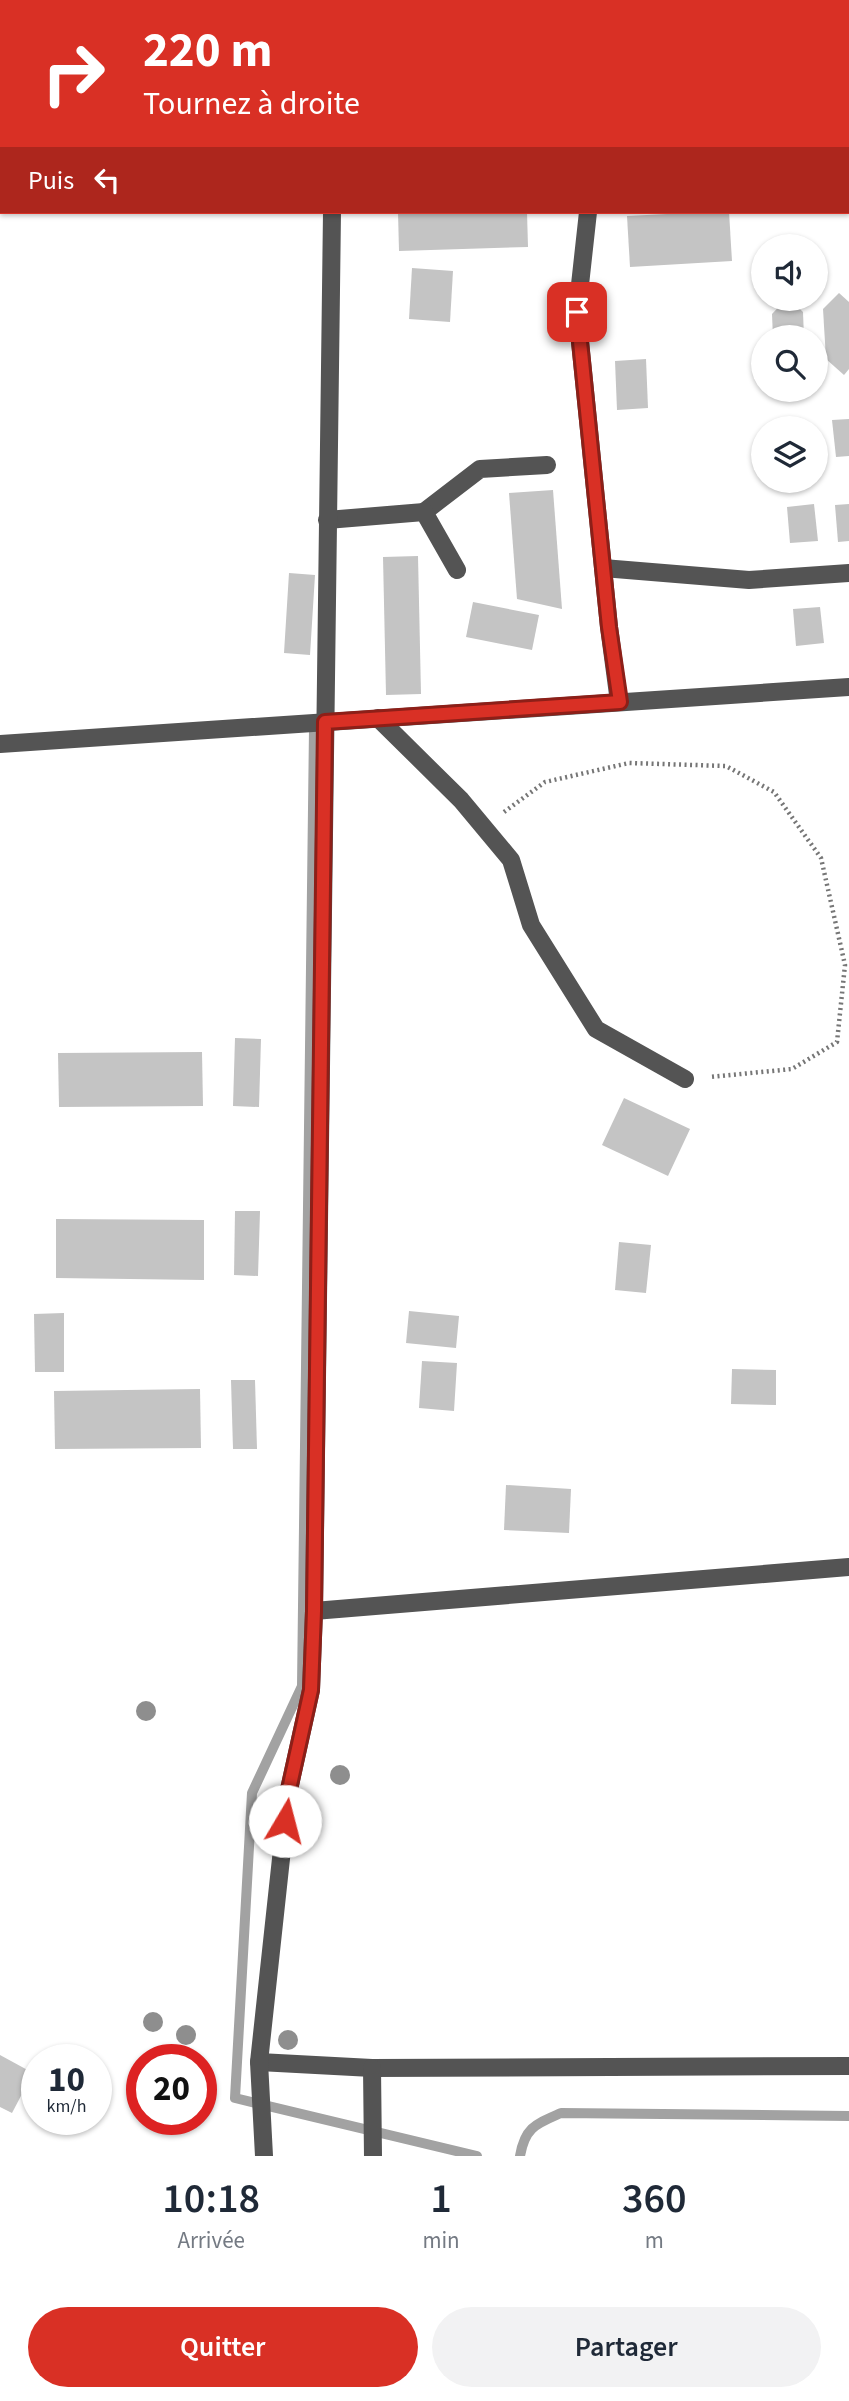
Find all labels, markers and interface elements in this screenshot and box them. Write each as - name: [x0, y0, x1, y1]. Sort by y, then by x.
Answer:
- text: 220 m: [143, 16, 272, 86]
- icon: right: [28, 28, 119, 119]
- text: Tournez à droite: [143, 81, 360, 127]
- icon: left: [88, 161, 126, 199]
- text: Puis: [28, 162, 74, 199]
- map controls: [751, 234, 828, 493]
- button: sound: [751, 234, 828, 311]
- pin: [547, 282, 607, 342]
- icon: arrive: [558, 293, 596, 331]
- button: search: [751, 325, 828, 402]
- button: layers: [751, 416, 828, 493]
- position arrow: [248, 1784, 322, 1858]
- speed limit sign: 20: [126, 2044, 217, 2135]
- text: 10: [48, 2055, 85, 2105]
- text: km/h: [47, 2094, 86, 2119]
- text: 10:18: [162, 2169, 260, 2229]
- text: 1: [430, 2169, 452, 2229]
- text: 360: [622, 2169, 687, 2229]
- text: Arrivée: [177, 2224, 245, 2257]
- text: min: [422, 2224, 460, 2257]
- text: m: [645, 2224, 664, 2257]
- button: Quitter: [28, 2307, 418, 2387]
- button: Partager: [432, 2307, 821, 2387]

